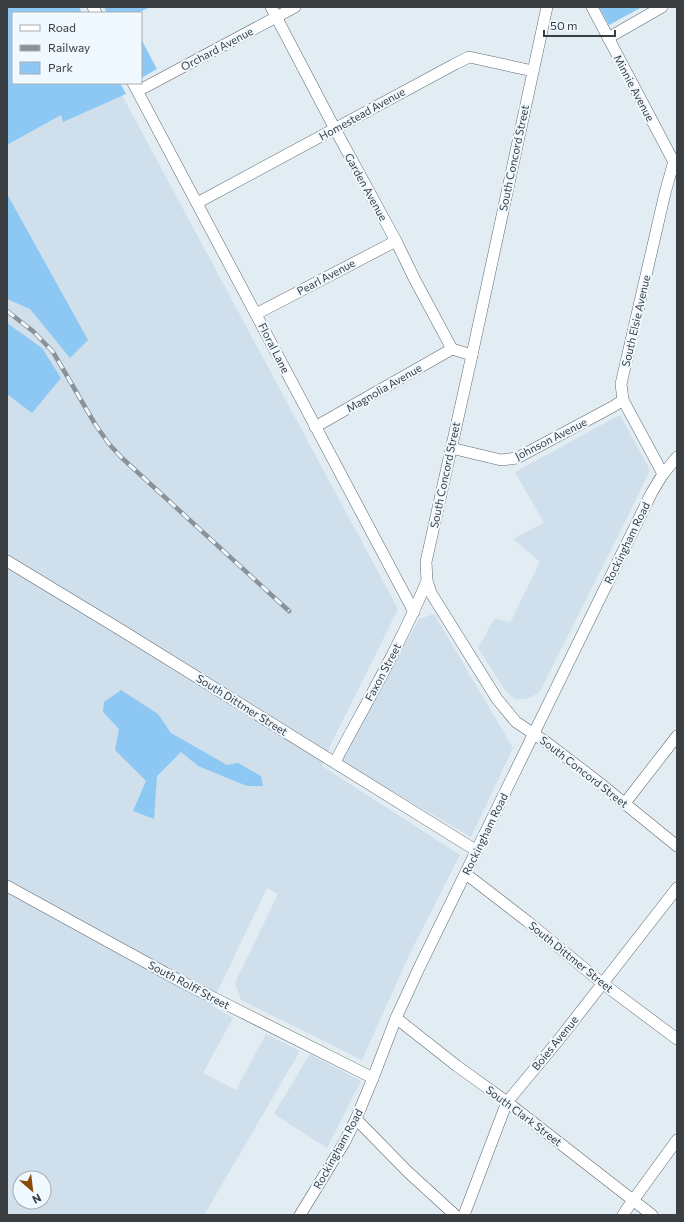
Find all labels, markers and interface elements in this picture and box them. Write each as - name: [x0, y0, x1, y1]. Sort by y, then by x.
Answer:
- legend: [12, 12, 142, 84]
- scale bar: [544, 12, 615, 38]
- text: 50 m: [550, 18, 578, 32]
- text: Road: [48, 20, 76, 34]
- street label: Orchard Avenue: [178, 24, 255, 73]
- text: Railway: [48, 40, 90, 54]
- street label: Minnie Avenue: [611, 52, 657, 123]
- text: Park: [48, 60, 74, 74]
- street label: Homestead Avenue: [316, 84, 407, 143]
- street label: South Concord Street: [496, 103, 531, 212]
- street label: Garden Avenue: [343, 151, 390, 223]
- street label: Pearl Avenue: [294, 256, 357, 297]
- street label: South Elsie Avenue: [619, 274, 652, 368]
- street label: Floral Lane: [256, 320, 293, 375]
- street label: Magnolia Avenue: [344, 361, 424, 414]
- street label: Johnson Avenue: [513, 415, 590, 463]
- street label: South Concord Street: [427, 420, 462, 529]
- street label: Rockingham Road: [601, 500, 652, 586]
- street label: Faxon Street: [362, 640, 403, 703]
- street label: South Dittmer Street: [194, 671, 291, 738]
- street label: South Concord Street: [538, 733, 631, 810]
- street label: Rockingham Road: [459, 791, 510, 877]
- street label: South Dittmer Street: [526, 919, 617, 995]
- street label: South Rolff Street: [146, 958, 232, 1012]
- street label: Boies Avenue: [529, 1013, 581, 1072]
- street label: South Clark Street: [484, 1083, 565, 1149]
- street label: Rockingham Road: [310, 1106, 365, 1191]
- north arrow: [12, 1170, 52, 1210]
- text: N: [30, 1192, 44, 1207]

